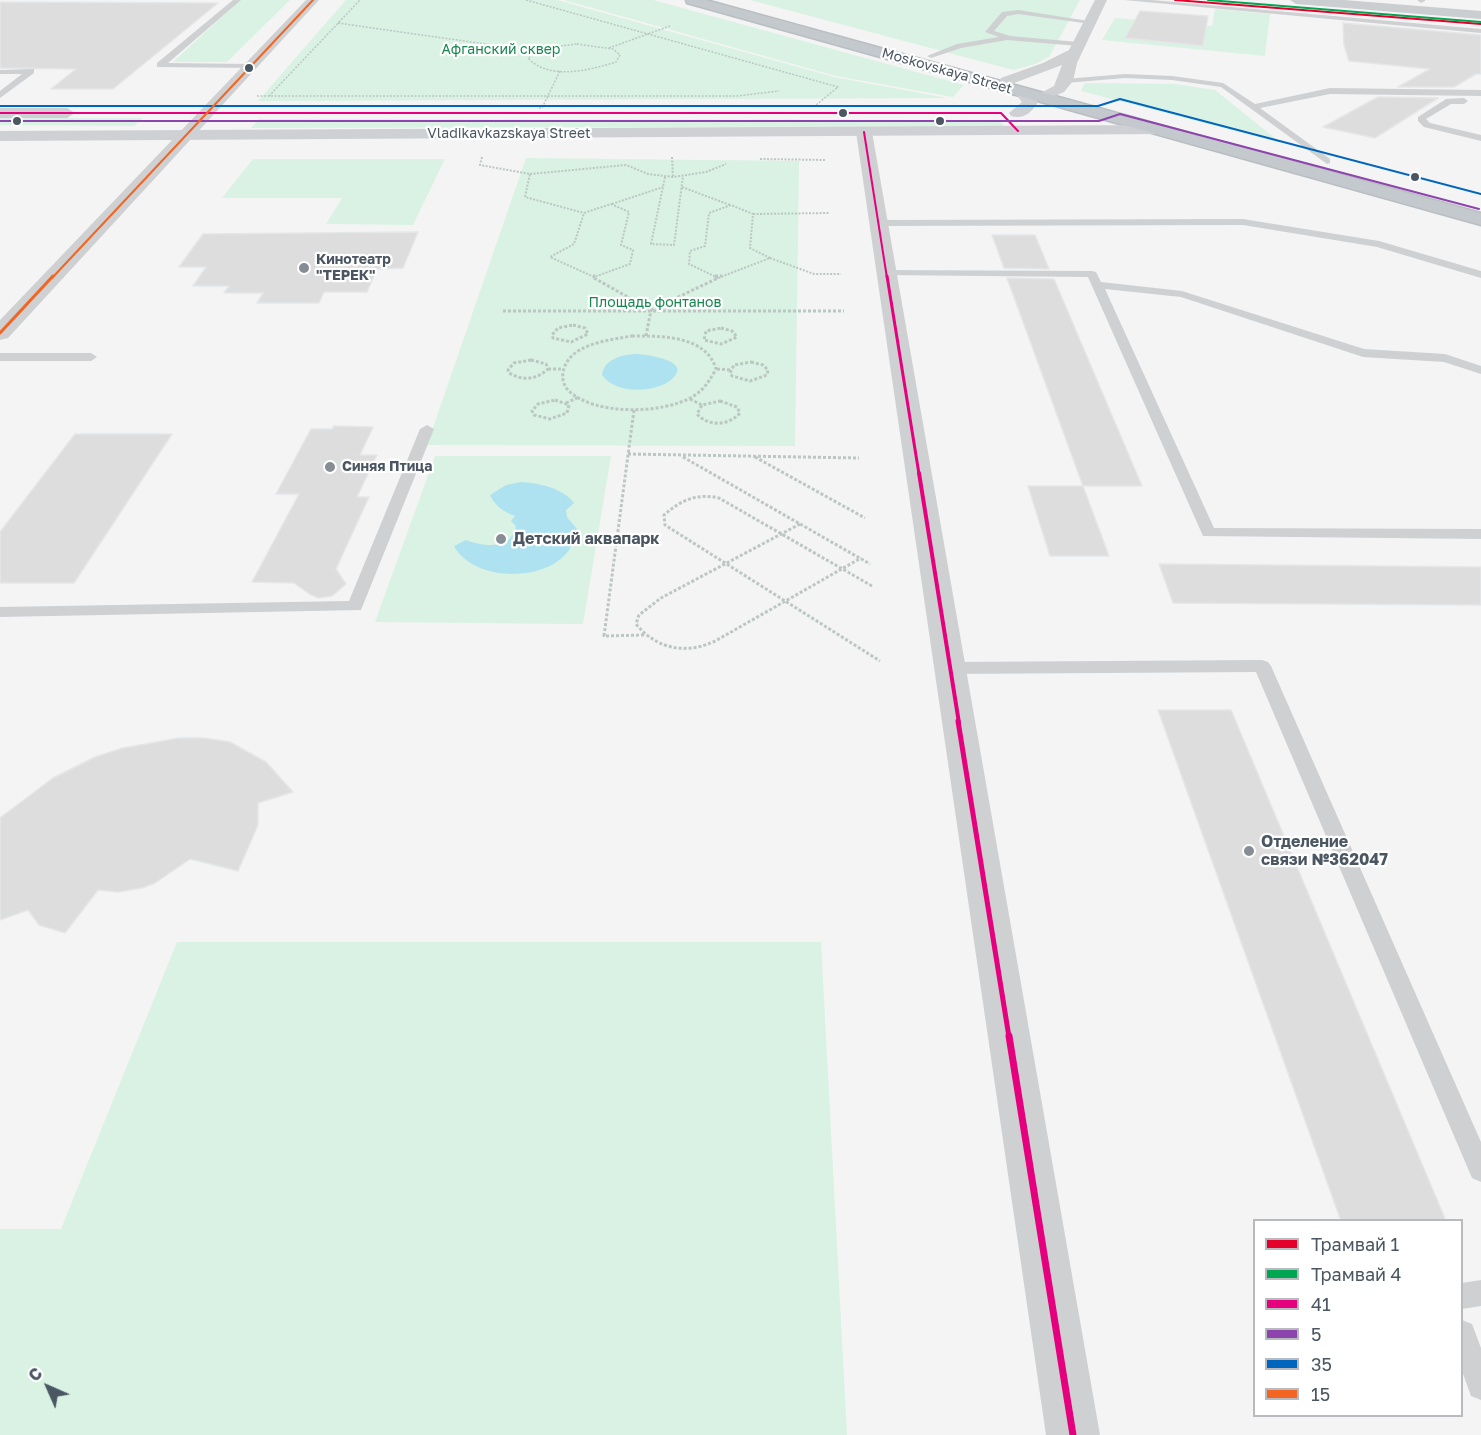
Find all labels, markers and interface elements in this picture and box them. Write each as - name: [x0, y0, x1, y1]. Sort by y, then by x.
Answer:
- park label: Афганский сквер: [442, 42, 560, 58]
- street label: Moskovskaya Street: [880, 44, 1014, 98]
- unlabelled marker: [243, 62, 255, 74]
- unlabelled marker: [837, 107, 849, 119]
- unlabelled marker: [11, 115, 23, 127]
- unlabelled marker: [934, 115, 946, 127]
- street label: Vladikavkazskaya Street: [427, 126, 591, 142]
- unlabelled marker: [1409, 171, 1421, 183]
- place label: Кинотеатр "ТЕРЕК": [316, 252, 391, 284]
- marker: Кинотеатр "ТЕРЕК": [297, 261, 311, 275]
- park label: Площадь фонтанов: [589, 295, 721, 311]
- place label: Синяя Птица: [342, 459, 432, 475]
- marker: Синяя Птица: [323, 460, 337, 474]
- place label: Детский аквапарк: [513, 529, 660, 549]
- marker: Детский аквапарк: [494, 532, 508, 546]
- place label: Отделение связи №362047: [1261, 832, 1388, 870]
- marker: Отделение связи №362047: [1242, 844, 1256, 858]
- legend: [1253, 1219, 1463, 1417]
- text: Трамвай 1: [1311, 1233, 1399, 1255]
- text: Трамвай 4: [1311, 1263, 1402, 1285]
- text: 41: [1311, 1293, 1331, 1315]
- text: 5: [1311, 1323, 1321, 1345]
- text: 35: [1311, 1353, 1332, 1375]
- north arrow: [18, 1357, 78, 1417]
- text: С: [24, 1363, 46, 1385]
- text: 15: [1311, 1383, 1330, 1405]

